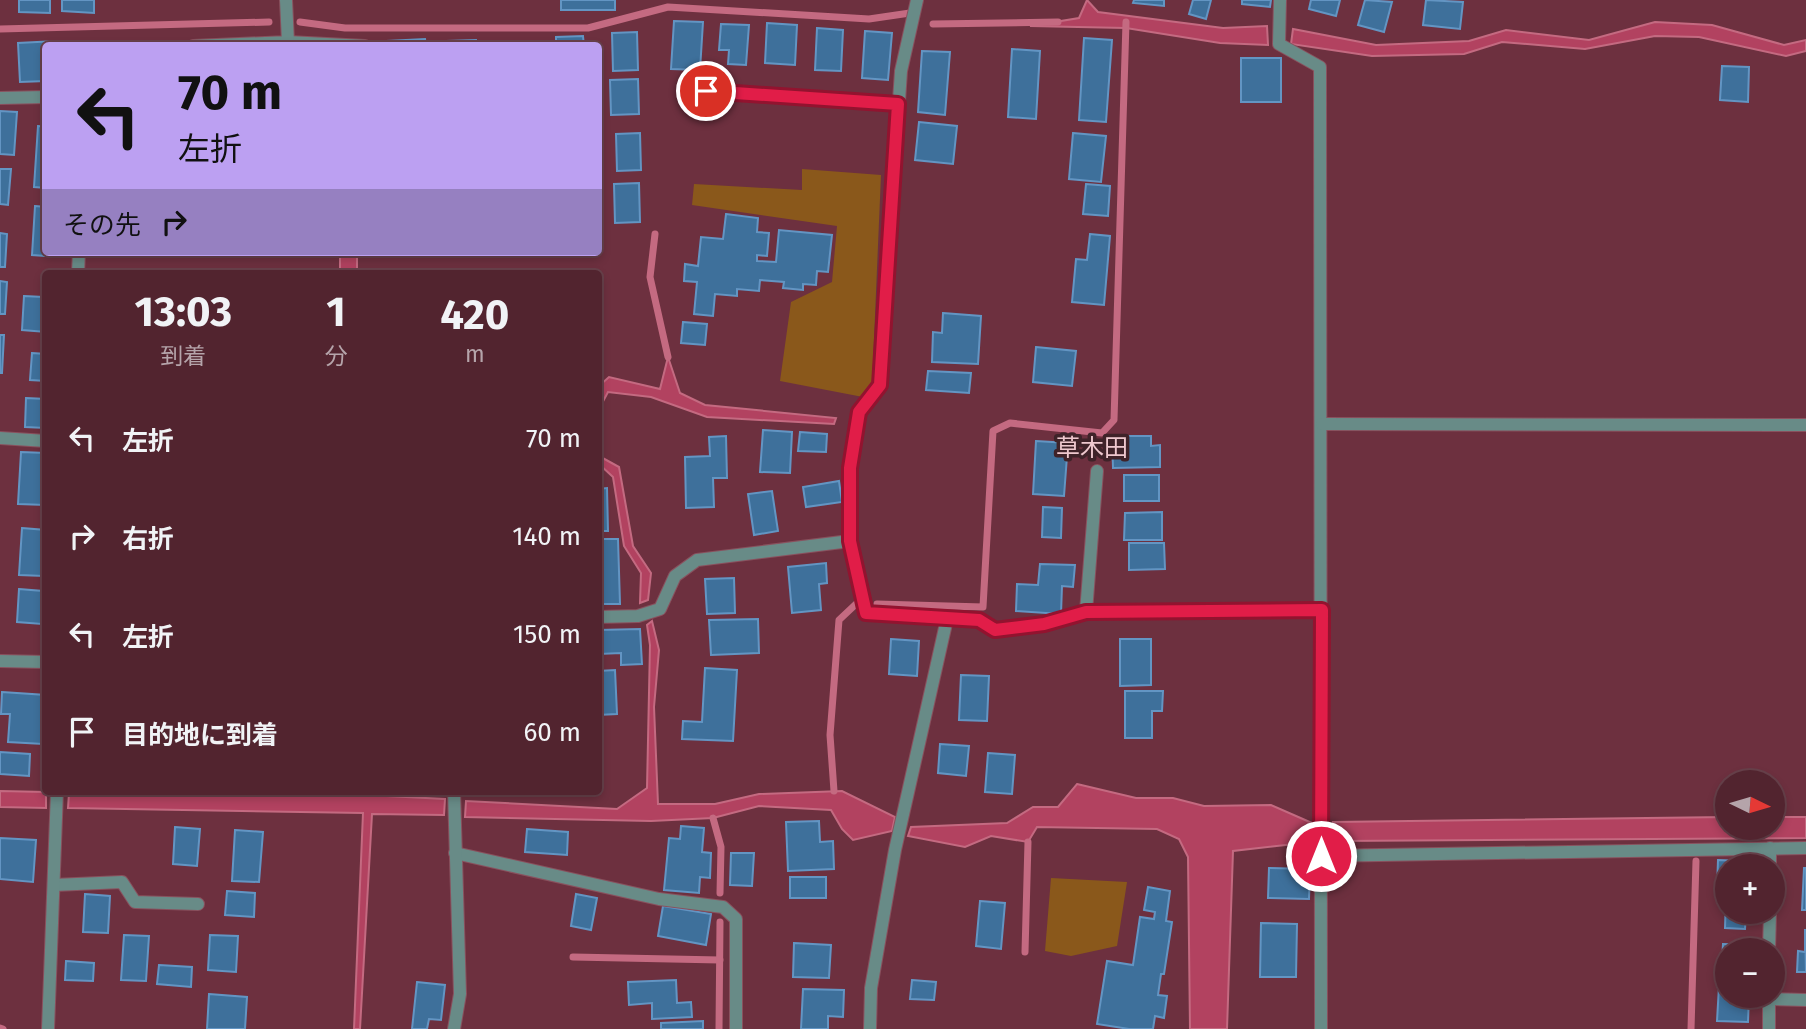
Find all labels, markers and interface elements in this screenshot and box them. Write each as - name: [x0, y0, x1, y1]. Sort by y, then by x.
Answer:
- pin: [676, 61, 736, 121]
- text: 70 m: [178, 63, 282, 122]
- icon: left: [63, 70, 154, 161]
- icon: arrive: [687, 72, 725, 110]
- text: 左折: [178, 130, 242, 168]
- icon: right: [155, 203, 193, 241]
- text: その先: [63, 210, 141, 241]
- text: 13:03: [135, 287, 232, 337]
- text: 1: [326, 287, 346, 337]
- text: 420: [440, 290, 509, 340]
- text: m: [465, 340, 485, 368]
- text: 到着: [160, 342, 206, 370]
- text: 分: [325, 342, 348, 370]
- icon: left: [63, 419, 101, 457]
- text: 70 m: [526, 423, 581, 454]
- text: 左折: [122, 426, 174, 457]
- district label: 草木田: [1056, 434, 1128, 462]
- icon: right: [63, 517, 101, 555]
- text: 140 m: [512, 521, 581, 552]
- text: 右折: [122, 524, 174, 555]
- icon: left: [63, 615, 101, 653]
- text: 150 m: [513, 619, 581, 650]
- text: 左折: [122, 622, 174, 653]
- icon: arrive: [63, 713, 101, 751]
- text: 60 m: [523, 717, 581, 748]
- text: 目的地に到着: [122, 720, 278, 751]
- north arrow: [1715, 770, 1785, 840]
- map controls: [1715, 770, 1785, 1008]
- position arrow: [1284, 819, 1358, 893]
- button: +: [1715, 854, 1785, 924]
- button: −: [1715, 938, 1785, 1008]

